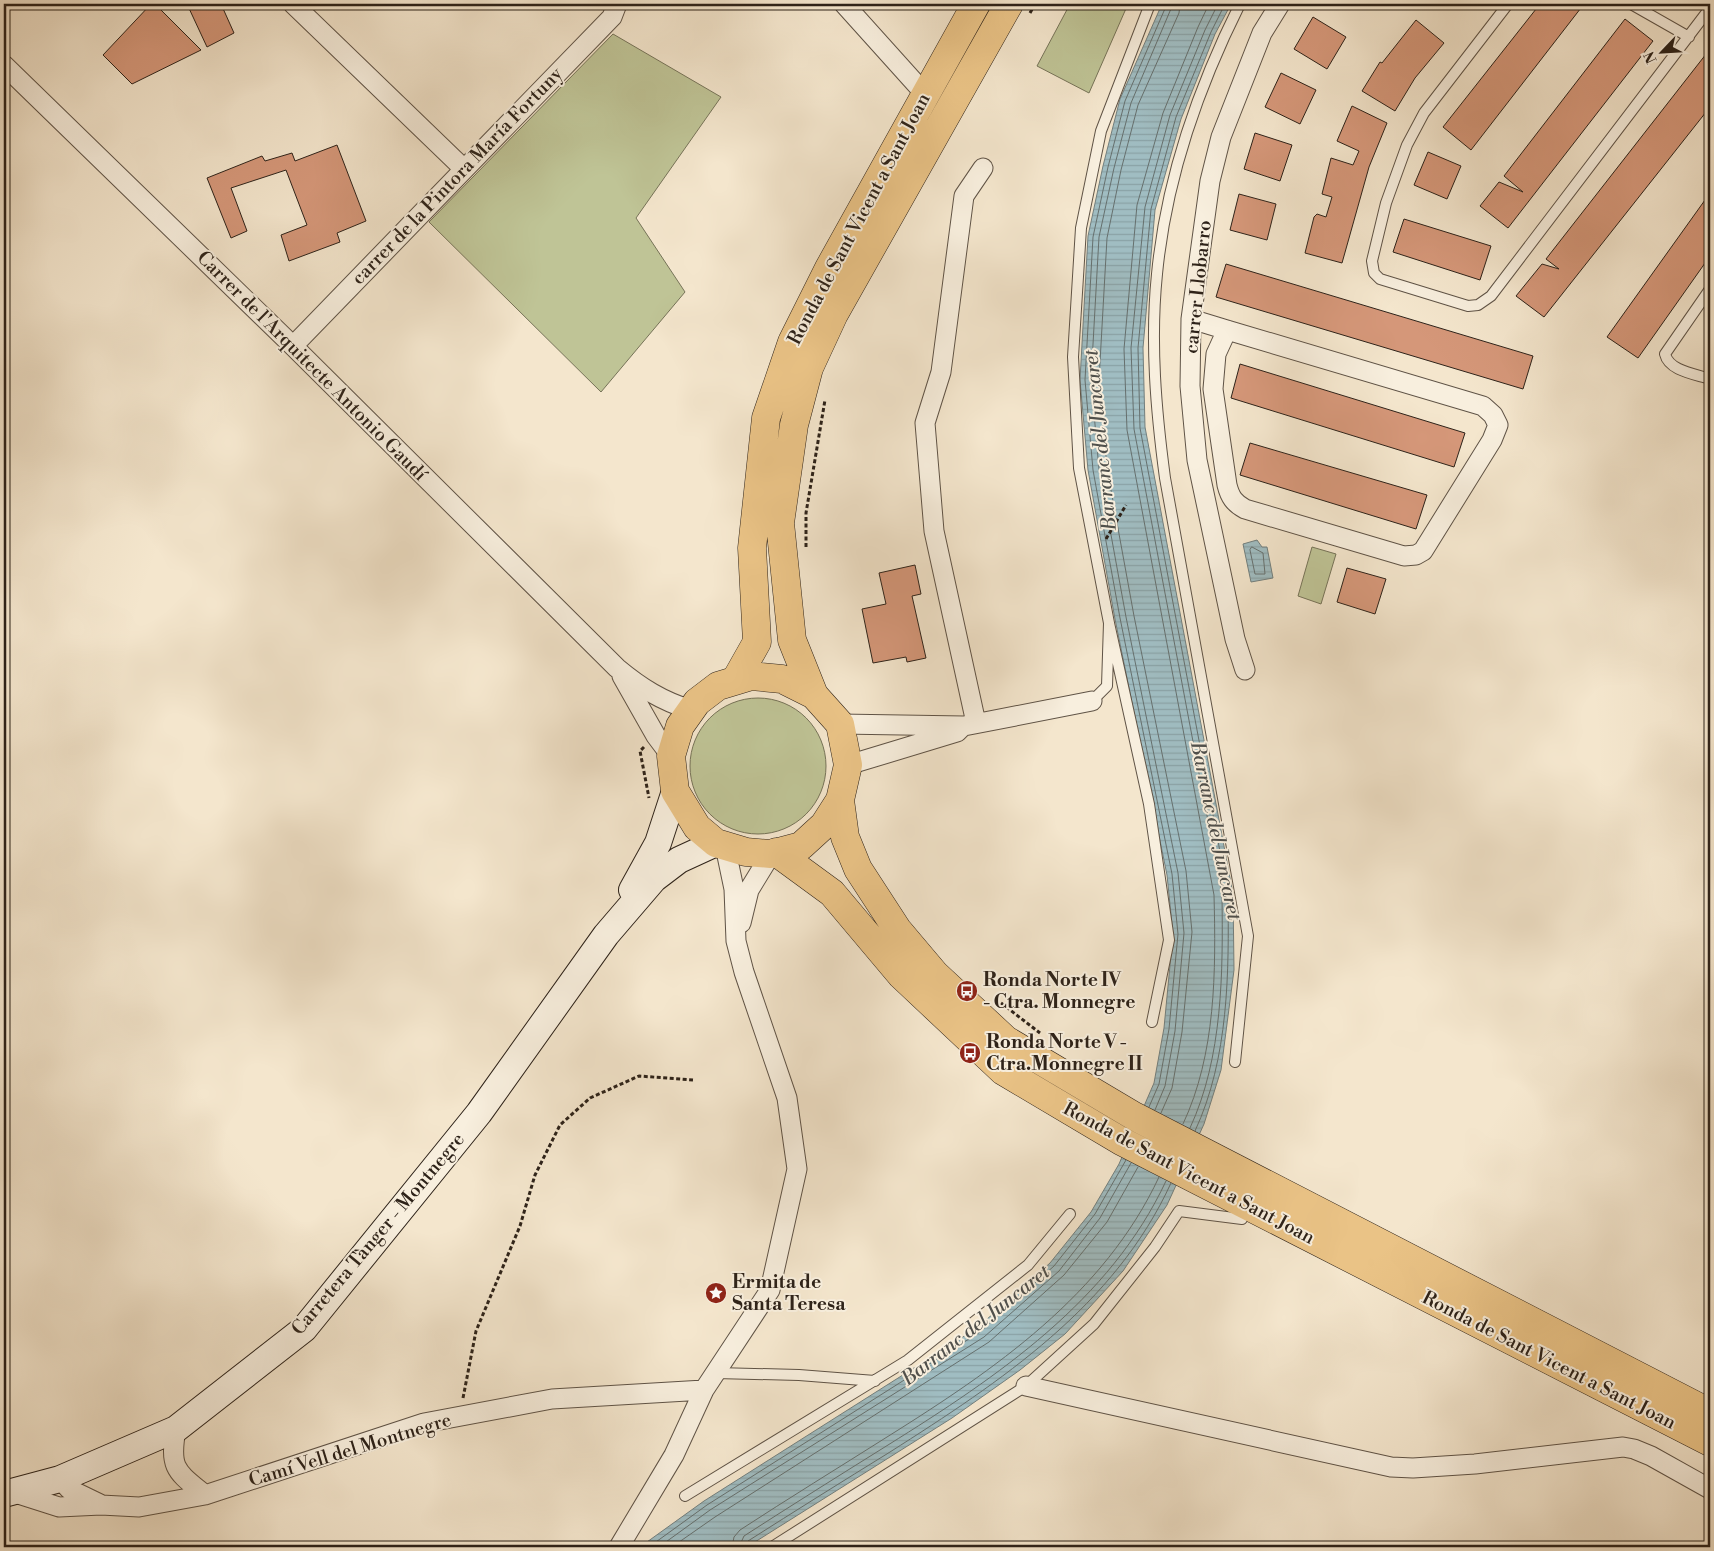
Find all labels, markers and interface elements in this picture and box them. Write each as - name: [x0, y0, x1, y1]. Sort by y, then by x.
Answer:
- north arrow: [1636, 28, 1686, 78]
- text: N: [1641, 48, 1662, 66]
- street label: carrer de la Pintora María Fortuny: [346, 61, 568, 290]
- street label: Ronda de Sant Vicent a Sant Joan: [782, 89, 936, 349]
- street label: carrer Llobarro: [1179, 219, 1217, 355]
- street label: Carrer de l'Arquitecte Antonio Gaudí: [192, 246, 433, 487]
- water label: Barranc del Juncaret: [1079, 348, 1123, 533]
- water label: Barranc del Juncaret: [1184, 738, 1246, 923]
- place label: Ronda Norte IV - Ctra. Monnegre: [983, 968, 1135, 1014]
- bus stop icon: Ronda Norte IV - Ctra. Monnegre: [955, 979, 979, 1003]
- place label: Ronda Norte V - Ctra.Monnegre II: [986, 1030, 1143, 1076]
- bus stop icon: Ronda Norte V - Ctra.Monnegre II: [958, 1041, 982, 1065]
- street label: Ronda de Sant Vicent a Sant Joan: [1059, 1096, 1319, 1250]
- street label: Carretera Tànger - Montnegre: [286, 1128, 470, 1340]
- water label: Barranc del Juncaret: [896, 1260, 1056, 1393]
- place label: Ermita de Santa Teresa: [732, 1270, 846, 1316]
- place icon: Ermita de Santa Teresa: [704, 1281, 728, 1305]
- street label: Ronda de Sant Vicent a Sant Joan: [1418, 1285, 1680, 1435]
- street label: Camí Vell del Montnegre: [246, 1408, 454, 1492]

